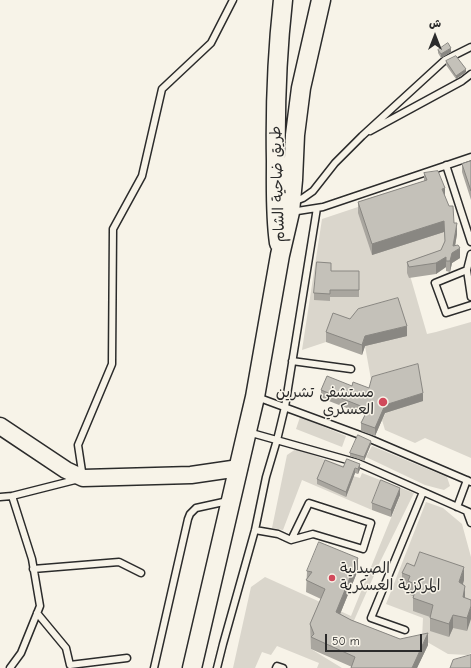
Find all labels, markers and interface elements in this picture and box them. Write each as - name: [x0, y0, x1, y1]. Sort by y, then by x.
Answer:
- north arrow: [415, 16, 455, 56]
- text: ش: [429, 17, 441, 30]
- street label: طريق ضاحية الشام: [267, 126, 289, 242]
- place label: مستشفى تشرين العسكري: [276, 384, 374, 419]
- marker: مستشفى تشرين العسكري: [377, 396, 389, 408]
- place label: الصيدلية المركزية العسكرية: [340, 560, 440, 595]
- marker: الصيدلية المركزية العسكرية: [327, 573, 337, 583]
- scale bar: [327, 626, 424, 652]
- text: 50 m: [332, 634, 360, 648]

